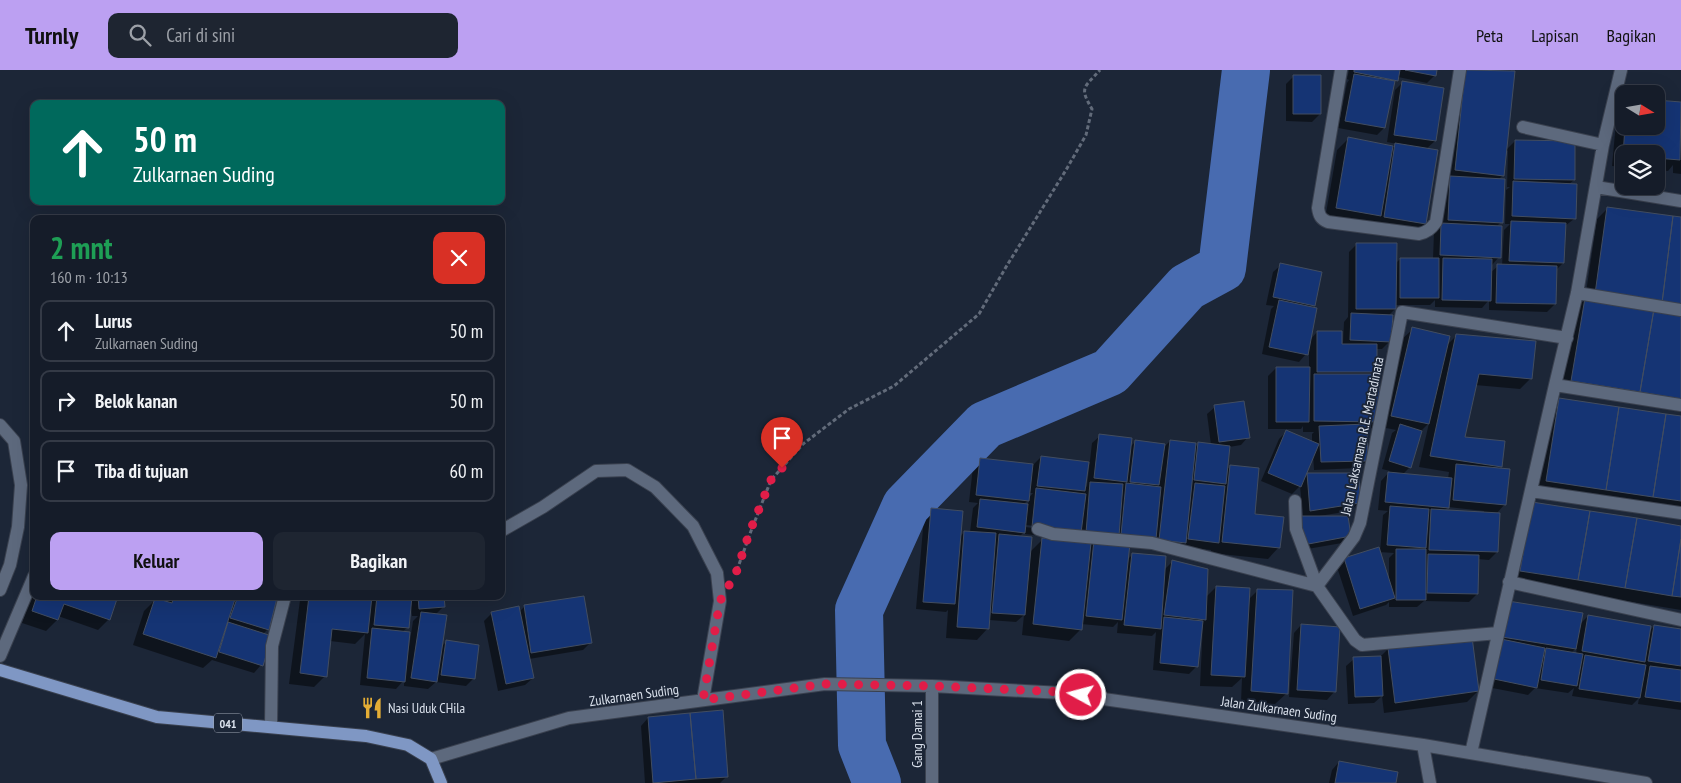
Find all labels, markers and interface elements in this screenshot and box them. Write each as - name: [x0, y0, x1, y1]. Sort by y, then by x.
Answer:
- search box: [108, 13, 458, 58]
- text: Turnly: [25, 20, 78, 51]
- icon: search: [126, 21, 154, 49]
- text: Cari di sini: [166, 23, 235, 47]
- text: Peta: [1476, 24, 1503, 47]
- text: Lapisan: [1531, 24, 1579, 47]
- text: Bagikan: [1607, 24, 1656, 47]
- north arrow: [1615, 85, 1665, 135]
- map controls: [1615, 85, 1665, 195]
- text: 50 m: [133, 116, 197, 162]
- icon: ahead: [50, 120, 115, 185]
- button: layers: [1615, 145, 1665, 195]
- text: Zulkarnaen Suding: [133, 160, 275, 188]
- text: 2 mnt: [50, 228, 113, 267]
- button: close: [433, 232, 485, 284]
- text: 160 m · 10:13: [50, 267, 128, 287]
- text: Lurus: [95, 309, 132, 333]
- icon: ahead: [52, 317, 80, 345]
- text: 50 m: [450, 319, 483, 343]
- text: Zulkarnaen Suding: [95, 333, 198, 353]
- street label: Jalan Laksamana R.E. Martadinata: [1336, 355, 1388, 518]
- icon: right: [52, 387, 80, 415]
- text: Belok kanan: [95, 389, 177, 413]
- text: 50 m: [450, 389, 483, 413]
- pin: [761, 417, 803, 468]
- icon: arrive: [768, 424, 796, 452]
- icon: arrive: [52, 457, 80, 485]
- text: Tiba di tujuan: [95, 459, 188, 483]
- text: 60 m: [450, 459, 483, 483]
- button: Keluar: [50, 532, 263, 590]
- button: Bagikan: [273, 532, 485, 590]
- position arrow: [1054, 668, 1106, 720]
- street label: Zulkarnaen Suding: [588, 680, 680, 710]
- street label: Jalan Zulkarnaen Suding: [1219, 692, 1338, 726]
- restaurant icon: Nasi Uduk CHila: [359, 695, 385, 721]
- place label: Nasi Uduk CHila: [388, 699, 465, 717]
- street label: Gang Damai 1: [908, 700, 926, 768]
- road number: 041: [214, 714, 242, 732]

